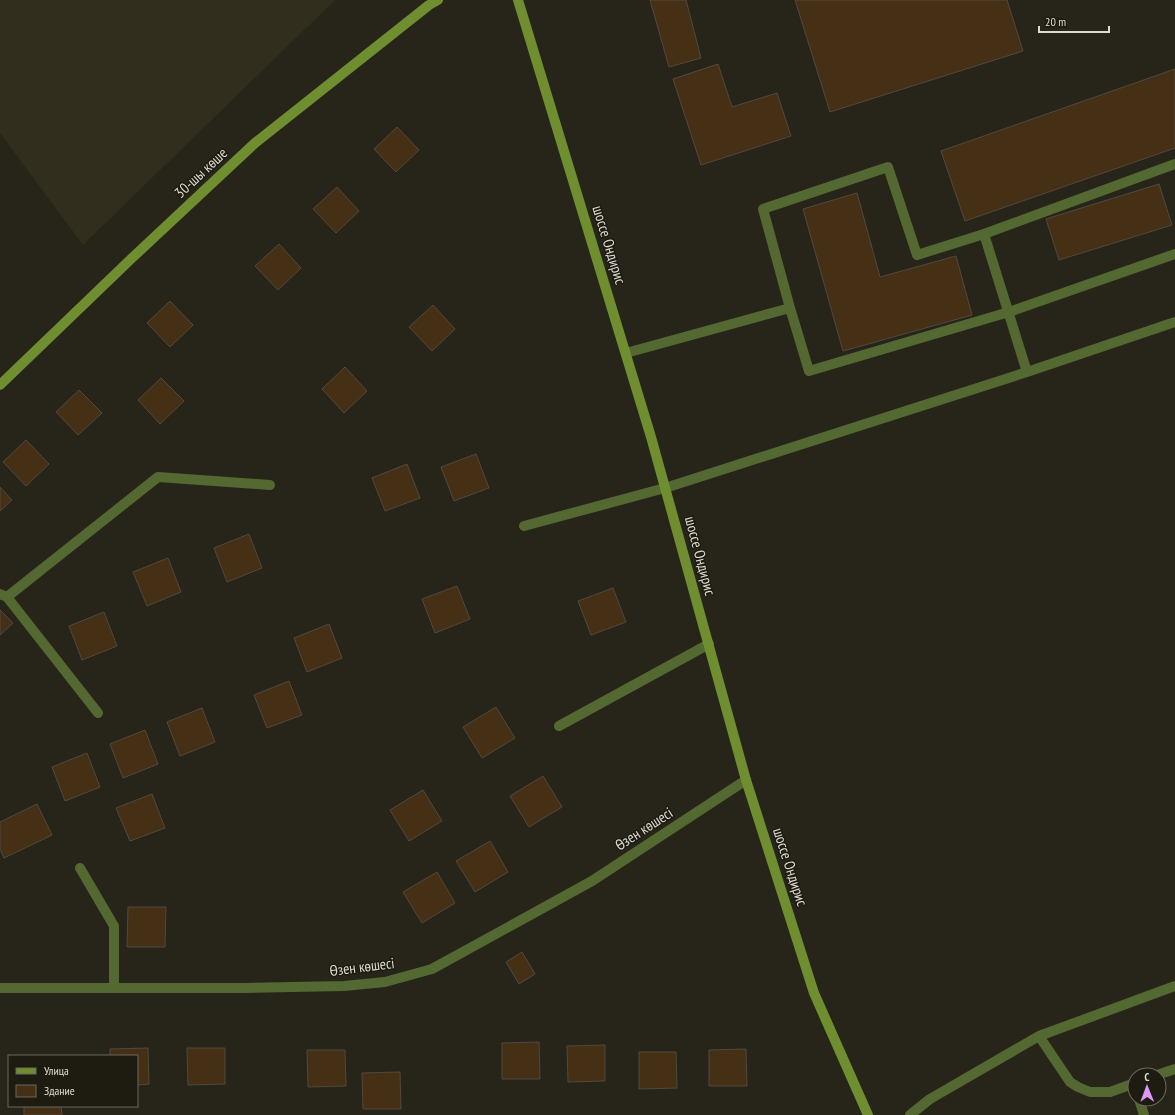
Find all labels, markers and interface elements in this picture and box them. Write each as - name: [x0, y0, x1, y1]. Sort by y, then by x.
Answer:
- scale bar: [1039, 8, 1109, 34]
- text: 20 m: [1045, 14, 1066, 29]
- street label: 30-шы көше: [170, 143, 231, 202]
- street label: шоссе Ондирис: [589, 203, 631, 287]
- street label: шоссе Ондирис: [681, 514, 720, 598]
- street label: Өзен көшесі: [611, 803, 676, 854]
- street label: шоссе Ондирис: [769, 825, 812, 909]
- street label: Өзен көшесі: [328, 953, 395, 980]
- legend: [8, 1055, 138, 1107]
- text: Улица: [44, 1063, 69, 1078]
- north arrow: [1127, 1067, 1167, 1107]
- text: С: [1144, 1070, 1149, 1084]
- text: Здание: [44, 1083, 75, 1098]

